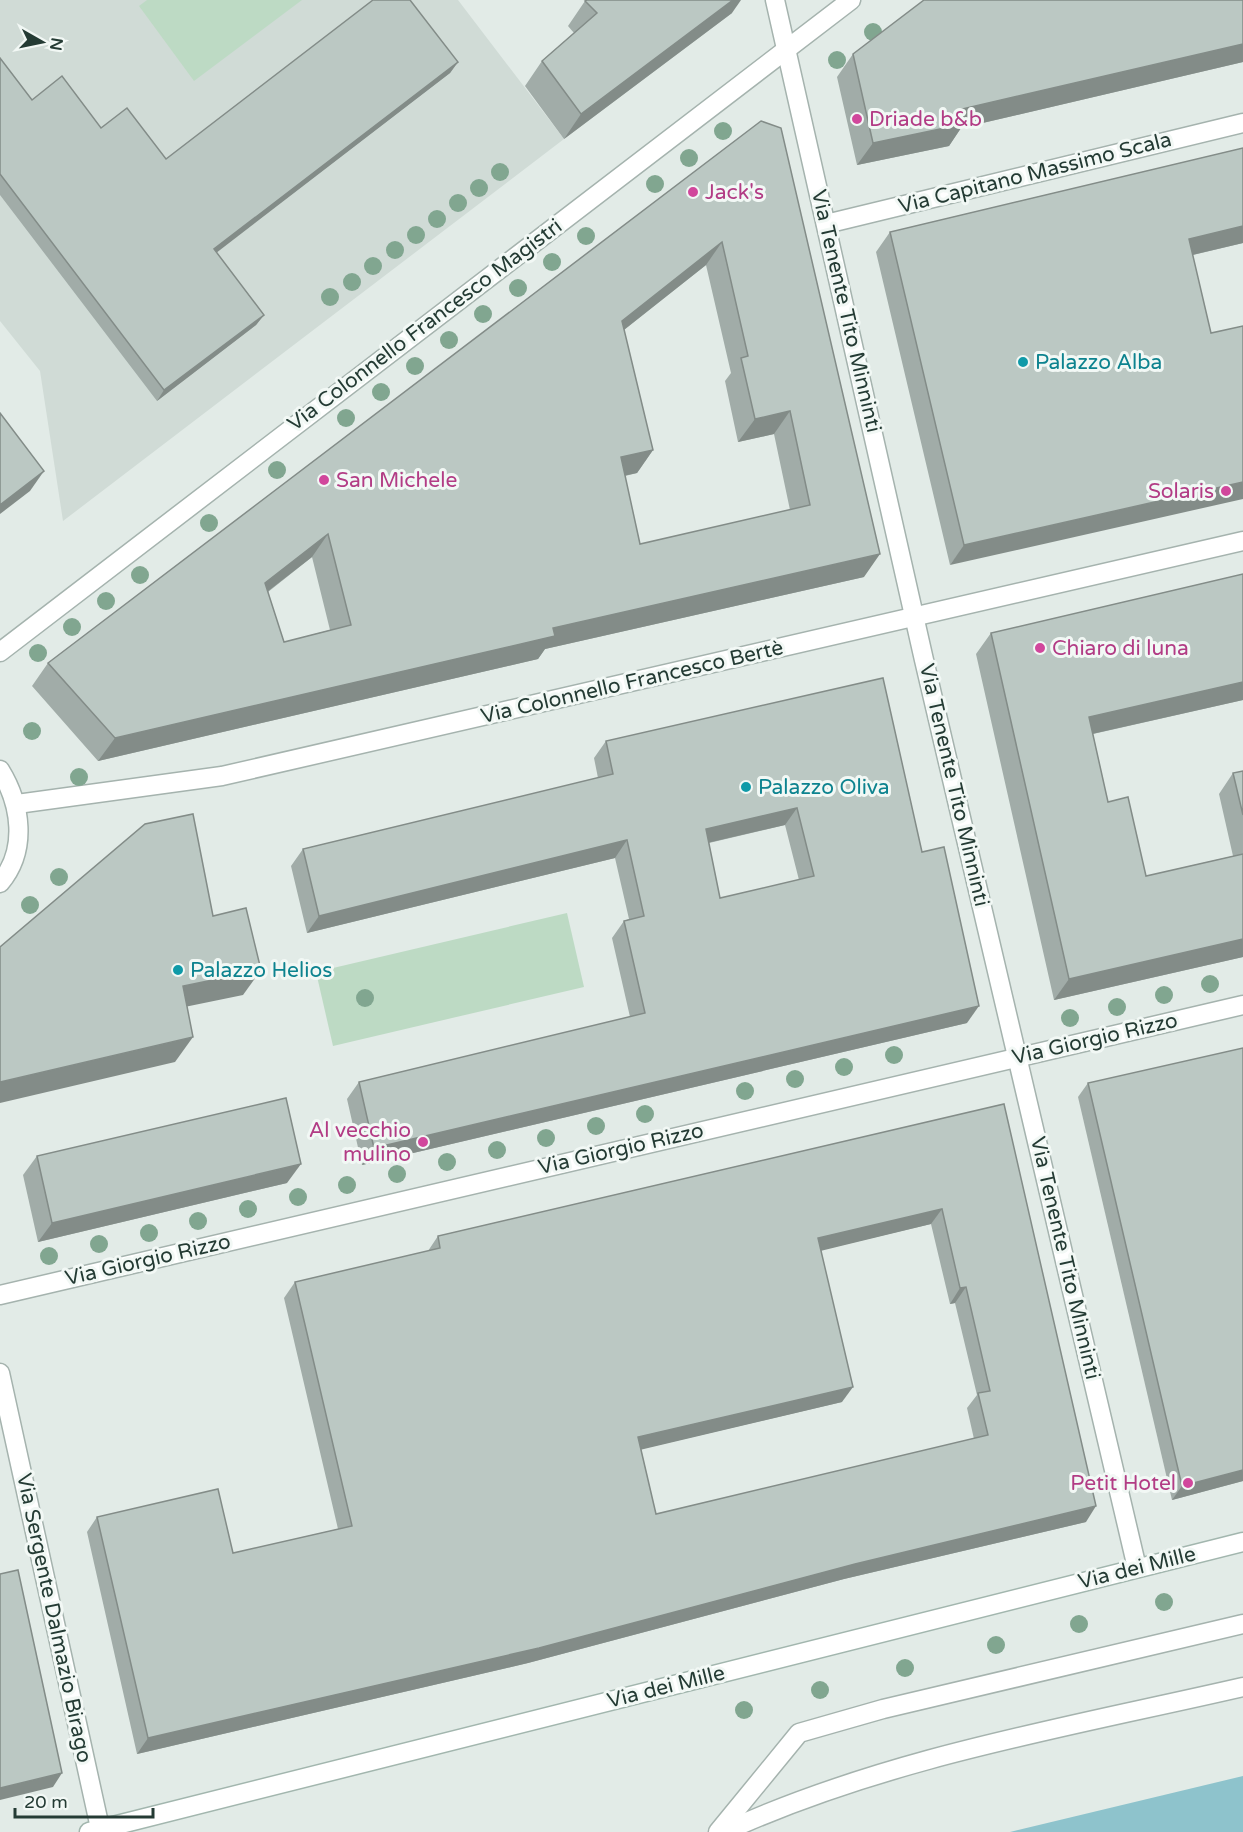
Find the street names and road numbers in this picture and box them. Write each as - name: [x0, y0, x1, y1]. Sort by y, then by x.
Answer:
- street label: Via Capitano Massimo Scala: [896, 127, 1174, 219]
- street label: Via Tenente Tito Minninti: [806, 187, 886, 435]
- street label: Via Colonnello Francesco Magistri: [283, 214, 567, 436]
- street label: Via Colonnello Francesco Bertè: [478, 635, 786, 729]
- street label: Via Tenente Tito Minninti: [914, 661, 994, 909]
- street label: Via Giorgio Rizzo: [1010, 1008, 1180, 1070]
- street label: Via Giorgio Rizzo: [536, 1118, 706, 1180]
- street label: Via Tenente Tito Minninti: [1025, 1134, 1105, 1382]
- street label: Via Giorgio Rizzo: [63, 1229, 233, 1291]
- street label: Via Sergente Dalmazio Birago: [11, 1471, 97, 1765]
- street label: Via dei Mille: [1076, 1541, 1199, 1595]
- street label: Via dei Mille: [605, 1660, 728, 1714]

